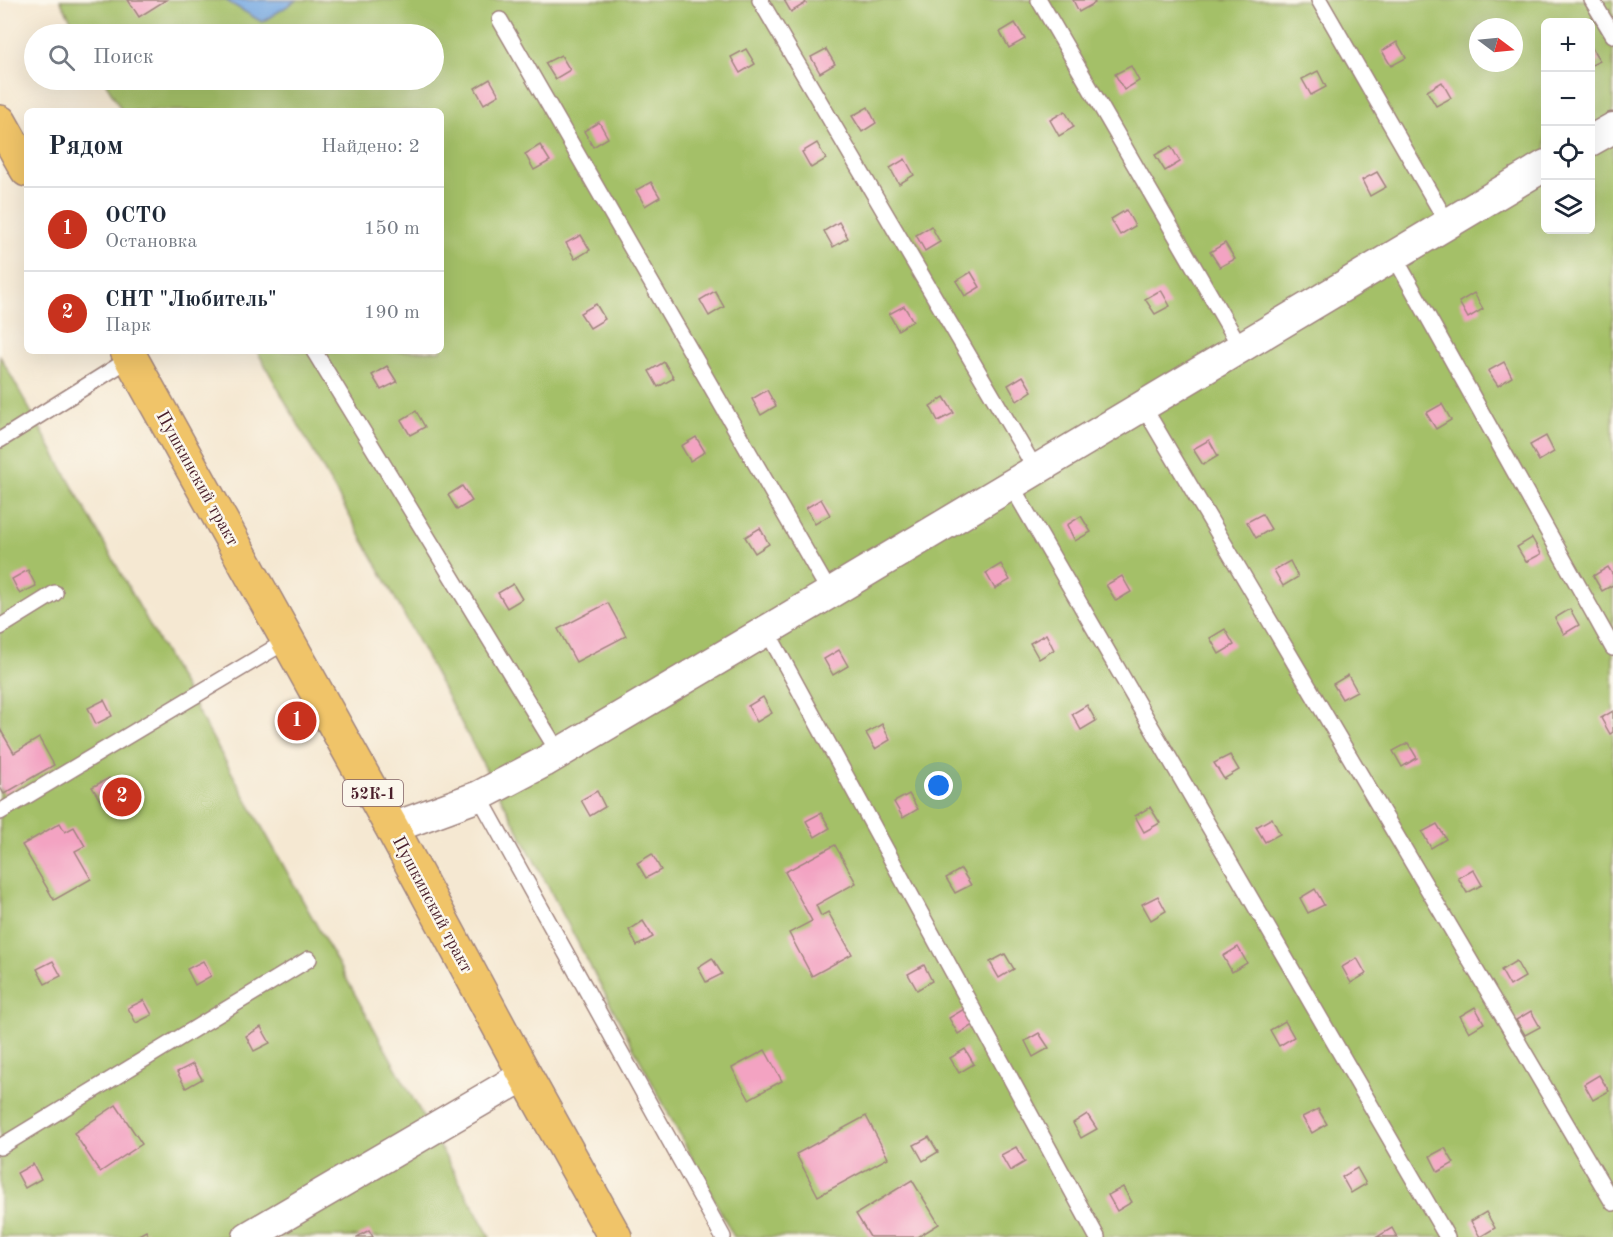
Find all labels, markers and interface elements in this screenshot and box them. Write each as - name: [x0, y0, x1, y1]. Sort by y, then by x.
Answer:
- north arrow: [1469, 18, 1523, 72]
- map controls: [1541, 18, 1595, 234]
- button: +: [1541, 18, 1595, 72]
- search box: [24, 24, 444, 90]
- icon: search: [45, 41, 78, 74]
- text: Поиск: [93, 46, 154, 68]
- button: −: [1541, 72, 1595, 126]
- button: locate: [1541, 126, 1595, 180]
- text: Рядом: [48, 134, 123, 160]
- text: Найдено: 2: [321, 137, 420, 157]
- button: layers: [1541, 180, 1595, 234]
- text: ОСТО: [105, 205, 167, 227]
- text: 1: [62, 219, 73, 239]
- text: 150 m: [364, 219, 420, 239]
- text: Остановка: [105, 232, 197, 252]
- text: СНТ "Любитель": [105, 289, 277, 311]
- text: 2: [62, 303, 73, 323]
- text: 190 m: [364, 303, 420, 323]
- text: Парк: [105, 316, 151, 336]
- street label: Пушкинский тракт: [153, 408, 242, 549]
- pin: 1: [278, 698, 316, 744]
- your location: [924, 771, 953, 800]
- pin: 2: [102, 774, 142, 820]
- road number: 52К-1: [343, 780, 403, 806]
- street label: Пушкинский тракт: [389, 833, 476, 976]

